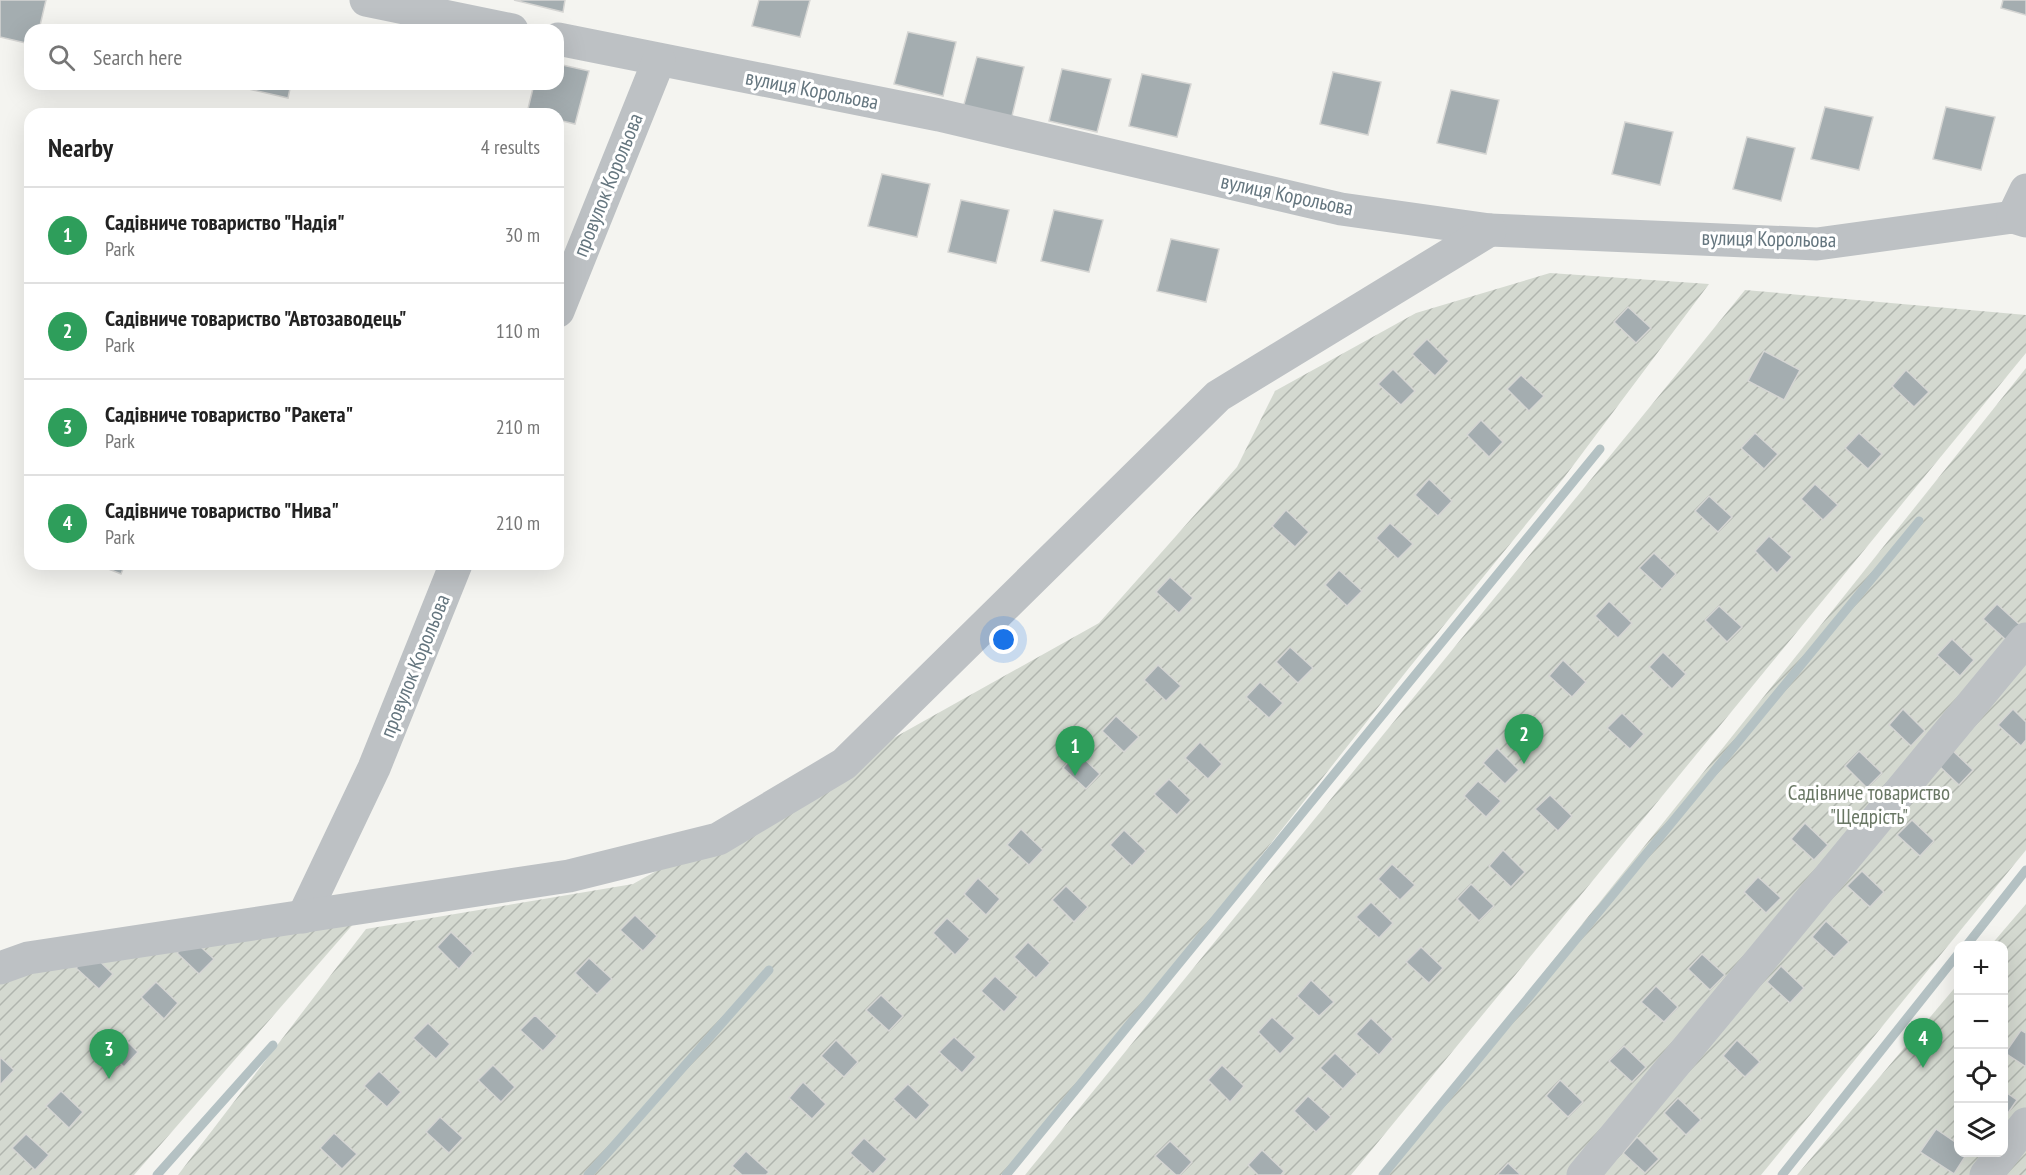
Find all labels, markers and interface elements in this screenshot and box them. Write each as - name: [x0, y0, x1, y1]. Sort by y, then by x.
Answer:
- search box: [24, 24, 564, 90]
- icon: search: [45, 41, 78, 74]
- text: Search here: [93, 43, 182, 71]
- street label: вулиця Корольова: [743, 63, 881, 116]
- street label: провулок Корольова: [566, 109, 649, 261]
- text: Nearby: [48, 131, 113, 164]
- text: 4 results: [481, 134, 540, 160]
- street label: вулиця Корольова: [1218, 167, 1356, 222]
- text: Садівниче товариство "Надія": [105, 208, 345, 236]
- text: 1: [63, 222, 72, 248]
- text: 30 m: [505, 222, 540, 248]
- street label: вулиця Корольова: [1701, 224, 1837, 253]
- text: Park: [105, 236, 135, 262]
- text: Садівниче товариство "Автозаводець": [105, 304, 407, 332]
- text: 2: [63, 318, 72, 344]
- text: 110 m: [496, 318, 540, 344]
- text: Park: [105, 332, 135, 358]
- text: Садівниче товариство "Ракета": [105, 400, 353, 428]
- text: 3: [63, 414, 72, 440]
- text: 210 m: [496, 414, 540, 440]
- text: Park: [105, 428, 135, 454]
- text: Садівниче товариство "Нива": [105, 496, 339, 524]
- text: 4: [63, 510, 72, 536]
- text: 210 m: [496, 510, 540, 536]
- text: Park: [105, 524, 135, 550]
- street label: провулок Корольова: [373, 590, 456, 742]
- your location: [989, 625, 1018, 654]
- pin: 2: [1504, 714, 1544, 764]
- pin: 1: [1056, 726, 1094, 776]
- park label: Садівниче товариство "Щедрість": [1788, 779, 1950, 830]
- map controls: [1954, 941, 2008, 1157]
- button: +: [1954, 941, 2008, 995]
- button: −: [1954, 995, 2008, 1049]
- pin: 4: [1904, 1018, 1942, 1068]
- pin: 3: [90, 1030, 128, 1079]
- button: locate: [1954, 1049, 2008, 1103]
- button: layers: [1954, 1103, 2008, 1157]

